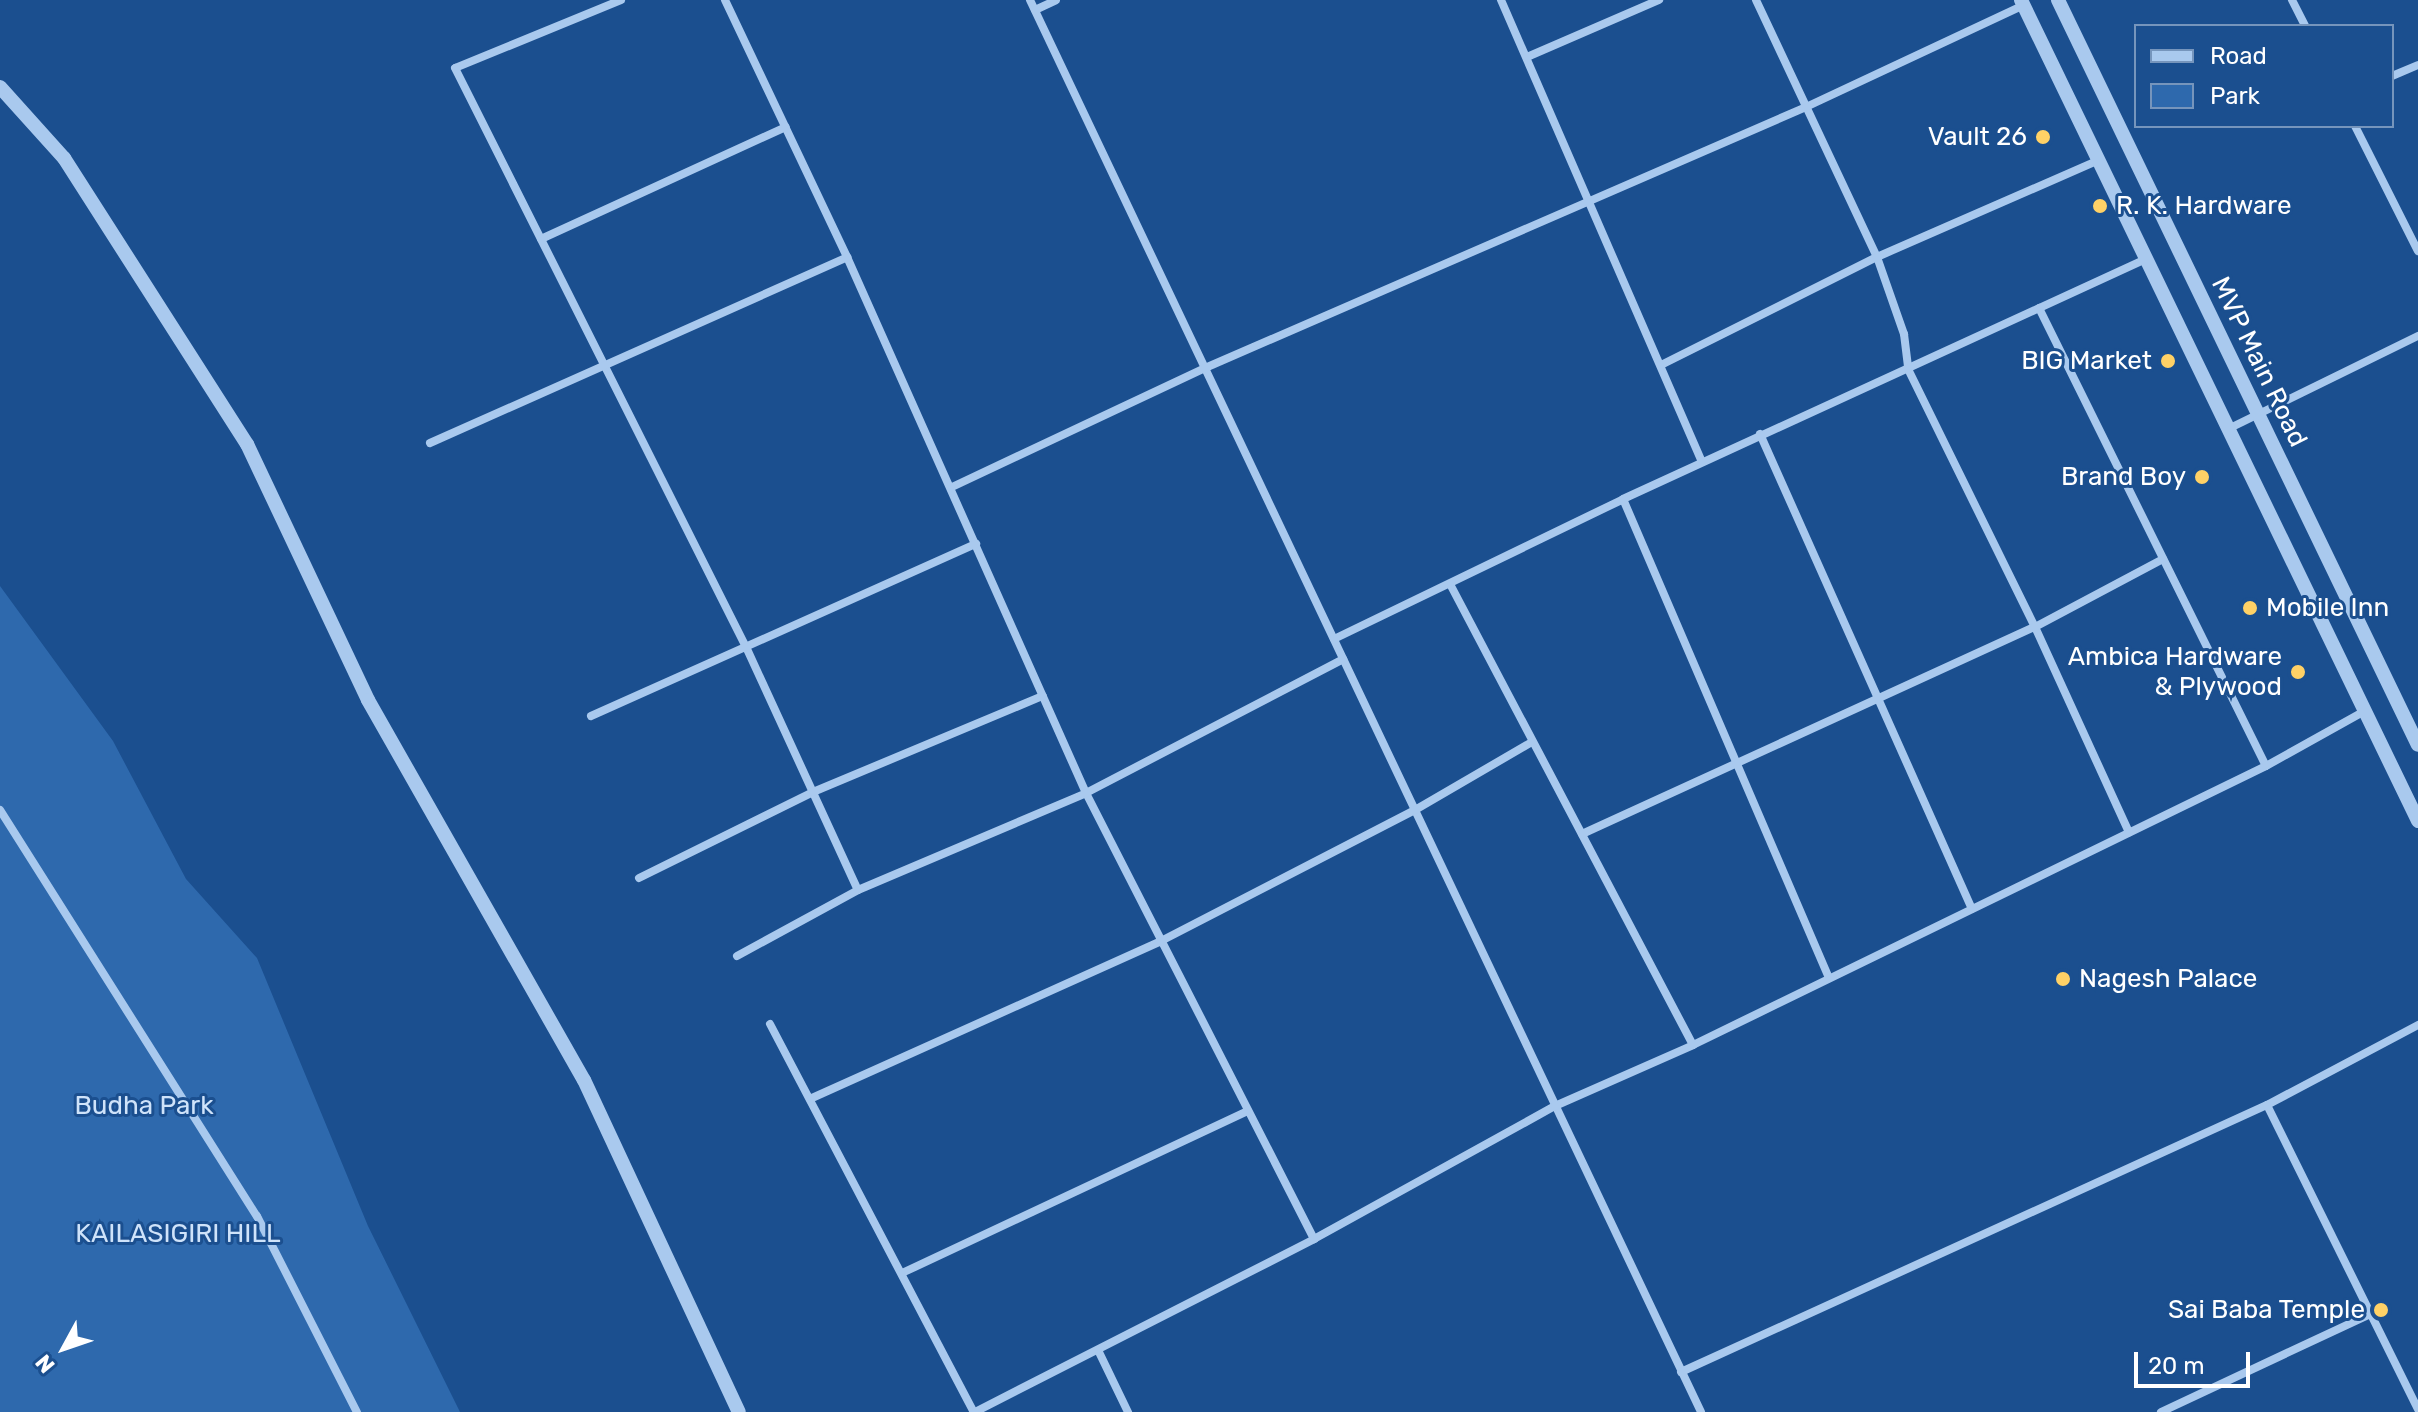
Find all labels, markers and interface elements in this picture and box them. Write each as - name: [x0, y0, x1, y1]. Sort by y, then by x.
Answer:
- legend: [2134, 24, 2394, 128]
- text: Road: [2210, 42, 2267, 70]
- text: Park: [2210, 82, 2260, 110]
- place label: Vault 26: [1928, 121, 2027, 153]
- marker: Vault 26: [2034, 128, 2052, 146]
- place label: R. K. Hardware: [2116, 190, 2291, 222]
- marker: R. K. Hardware: [2091, 197, 2109, 215]
- street label: MVP Main Road: [2204, 272, 2314, 452]
- place label: BIG Market: [2021, 345, 2152, 377]
- marker: BIG Market: [2159, 352, 2177, 370]
- place label: Brand Boy: [2061, 461, 2186, 493]
- marker: Brand Boy: [2193, 468, 2211, 486]
- place label: Mobile Inn: [2266, 592, 2389, 624]
- marker: Mobile Inn: [2241, 599, 2259, 617]
- place label: Ambica Hardware & Plywood: [2068, 641, 2282, 702]
- marker: Ambica Hardware & Plywood: [2289, 663, 2307, 681]
- place label: Nagesh Palace: [2079, 963, 2257, 995]
- marker: Nagesh Palace: [2054, 970, 2072, 988]
- park label: Budha Park: [74, 1090, 214, 1122]
- park label: KAILASIGIRI HILL: [75, 1218, 281, 1250]
- place label: Sai Baba Temple: [2167, 1294, 2365, 1326]
- marker: Sai Baba Temple: [2372, 1301, 2390, 1319]
- north arrow: [24, 1308, 104, 1388]
- scale bar: [2138, 1336, 2254, 1386]
- text: N: [30, 1349, 61, 1378]
- text: 20 m: [2148, 1352, 2205, 1380]

